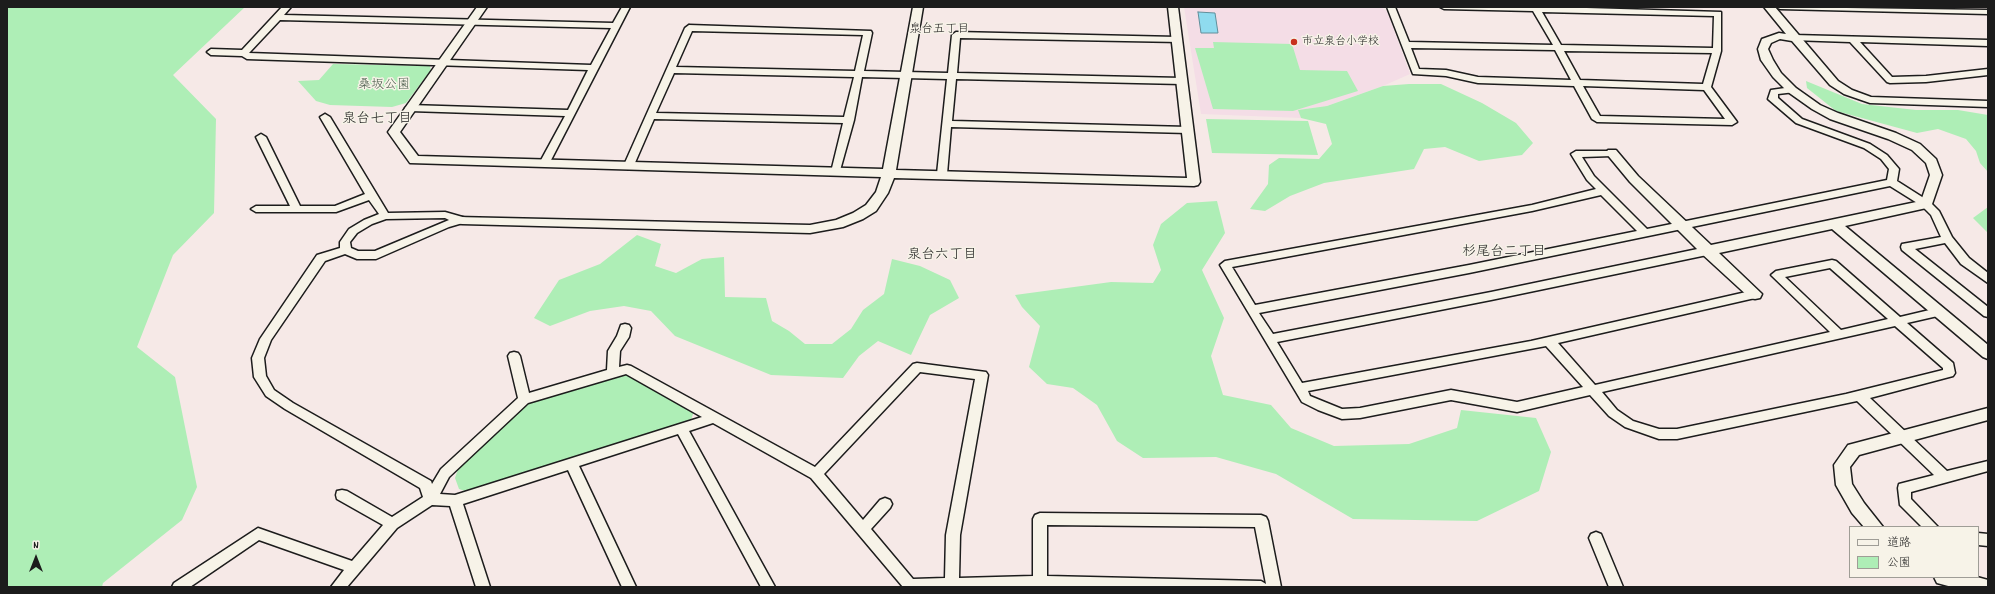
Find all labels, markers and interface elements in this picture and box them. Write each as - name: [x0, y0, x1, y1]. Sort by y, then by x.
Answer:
- district label: 泉台五丁目: [909, 23, 969, 37]
- place label: 市立泉台小学校: [1302, 35, 1379, 49]
- marker: 市立泉台小学校: [1289, 37, 1299, 47]
- park label: 桑坂公園: [358, 78, 410, 94]
- district label: 泉台七丁目: [342, 112, 412, 128]
- district label: 杉尾台二丁目: [1462, 245, 1546, 261]
- district label: 泉台六丁目: [907, 248, 977, 264]
- legend: [1849, 526, 1979, 578]
- text: 道路: [1887, 535, 1911, 552]
- north arrow: [16, 538, 56, 578]
- text: N: [33, 538, 39, 554]
- text: 公園: [1887, 555, 1911, 572]

